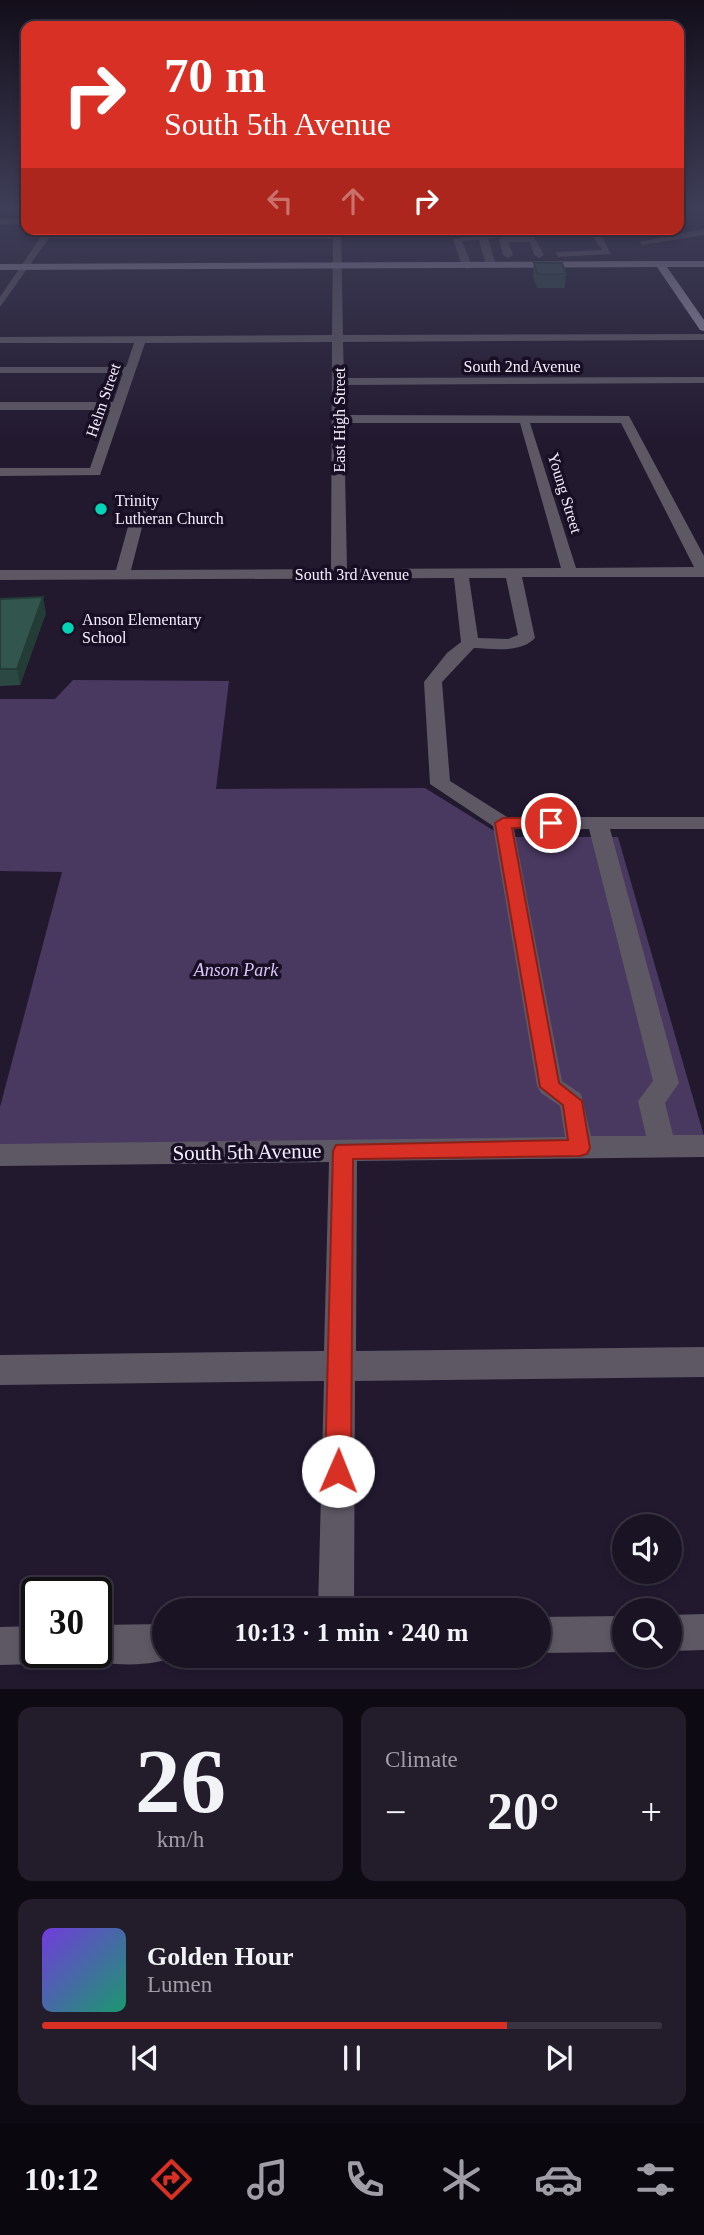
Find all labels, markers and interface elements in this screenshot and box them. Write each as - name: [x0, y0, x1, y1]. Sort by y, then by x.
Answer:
- text: 70 m: [164, 48, 266, 103]
- icon: right: [49, 49, 140, 140]
- text: South 5th Avenue: [164, 106, 391, 142]
- icon: left: [261, 182, 299, 220]
- icon: ahead: [334, 182, 372, 220]
- icon: right: [407, 182, 445, 220]
- street label: South 2nd Avenue: [463, 358, 581, 375]
- street label: Helm Street: [82, 360, 124, 439]
- street label: East High Street: [331, 367, 349, 472]
- street label: Young Street: [544, 451, 585, 536]
- place label: Trinity Lutheran Church: [115, 492, 224, 527]
- marker: Trinity Lutheran Church: [93, 501, 109, 517]
- street label: South 3rd Avenue: [295, 566, 409, 583]
- place label: Anson Elementary School: [82, 611, 202, 646]
- marker: Anson Elementary School: [60, 620, 76, 636]
- pin: [521, 793, 581, 853]
- icon: arrive: [532, 804, 570, 842]
- park label: Anson Park: [193, 960, 279, 980]
- street label: South 5th Avenue: [172, 1139, 322, 1165]
- position arrow: [301, 1434, 375, 1508]
- map controls: [612, 1514, 682, 1668]
- button: sound: [612, 1514, 682, 1584]
- speed limit sign: 30: [21, 1577, 112, 1668]
- button: search: [612, 1598, 682, 1668]
- text: 10:13 · 1 min · 240 m: [235, 1618, 469, 1647]
- text: 26: [135, 1731, 226, 1832]
- text: Climate: [385, 1747, 458, 1772]
- text: 20°: [487, 1783, 560, 1840]
- text: −: [385, 1791, 406, 1833]
- text: +: [641, 1791, 662, 1833]
- text: km/h: [157, 1827, 204, 1852]
- text: Golden Hour: [147, 1942, 294, 1971]
- text: Lumen: [147, 1972, 212, 1997]
- icon: previous: [126, 2039, 164, 2077]
- icon: pause: [333, 2039, 371, 2077]
- icon: next: [540, 2039, 578, 2077]
- icon: directions: [147, 2155, 196, 2204]
- icon: music: [243, 2155, 292, 2204]
- icon: phone: [340, 2155, 389, 2204]
- icon: climate: [437, 2155, 486, 2204]
- icon: car: [534, 2155, 583, 2204]
- icon: filters: [631, 2155, 680, 2204]
- text: 10:12: [24, 2161, 99, 2197]

